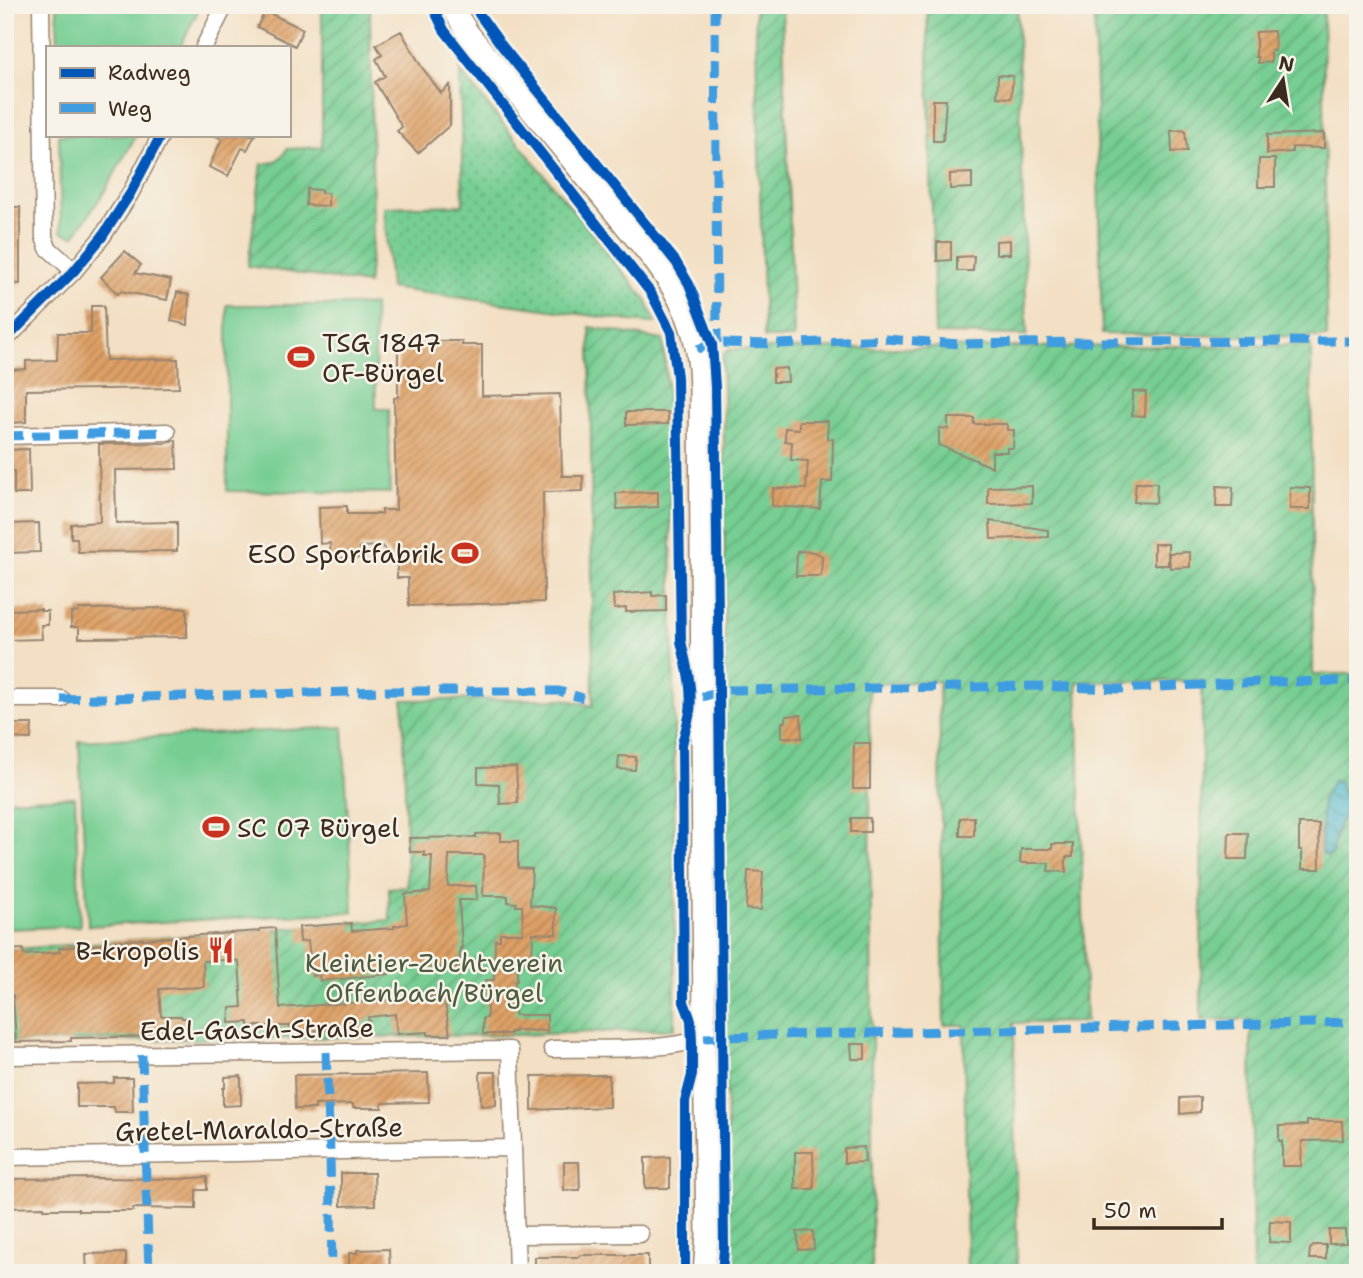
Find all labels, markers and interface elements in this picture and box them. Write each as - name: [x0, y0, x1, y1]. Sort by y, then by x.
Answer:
- legend: [46, 46, 290, 136]
- north arrow: [1248, 46, 1318, 116]
- text: N: [1276, 50, 1296, 78]
- text: Radweg: [108, 59, 191, 87]
- text: Weg: [108, 95, 152, 123]
- place label: TSG 1847 OF-Bürgel: [322, 325, 444, 390]
- sports icon: TSG 1847 OF-Bürgel: [286, 342, 316, 372]
- place label: ESO Sportfabrik: [247, 536, 444, 571]
- sports icon: ESO Sportfabrik: [450, 538, 480, 568]
- place label: SC 07 Bürgel: [237, 810, 399, 845]
- sports icon: SC 07 Bürgel: [201, 812, 231, 842]
- place label: B-kropolis: [76, 933, 200, 968]
- restaurant icon: B-kropolis: [206, 935, 236, 965]
- park label: Kleintier-Zuchtverein Offenbach/Bürgel: [305, 945, 563, 1010]
- street label: Edel-Gasch-Straße: [140, 1009, 374, 1049]
- street label: Gretel-Maraldo-Straße: [115, 1109, 403, 1149]
- scale bar: [1094, 1187, 1221, 1231]
- text: 50 m: [1104, 1197, 1157, 1225]

